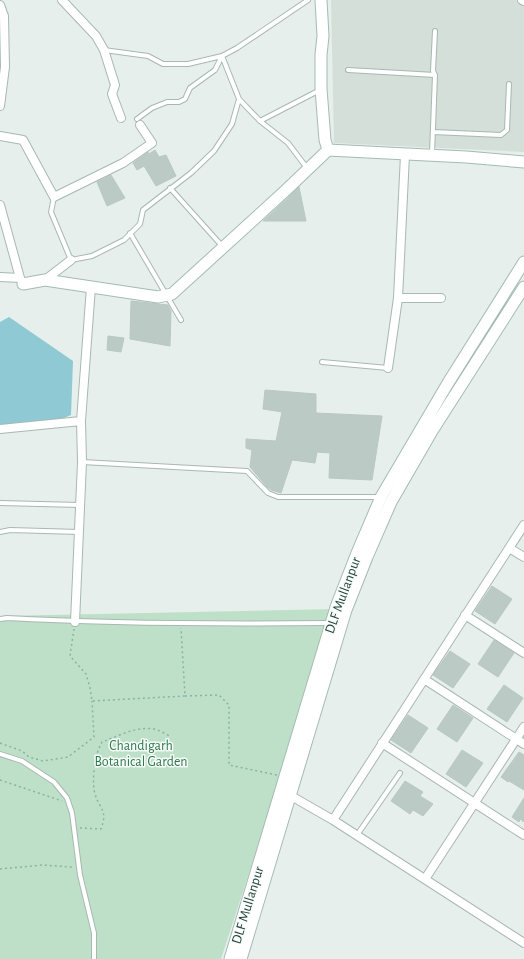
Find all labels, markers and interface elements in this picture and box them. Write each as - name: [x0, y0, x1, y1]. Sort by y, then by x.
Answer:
- street label: DLF Mullanpur: [323, 555, 363, 635]
- park label: Chandigarh Botanical Garden: [94, 739, 188, 769]
- street label: DLF Mullanpur: [230, 864, 267, 946]

